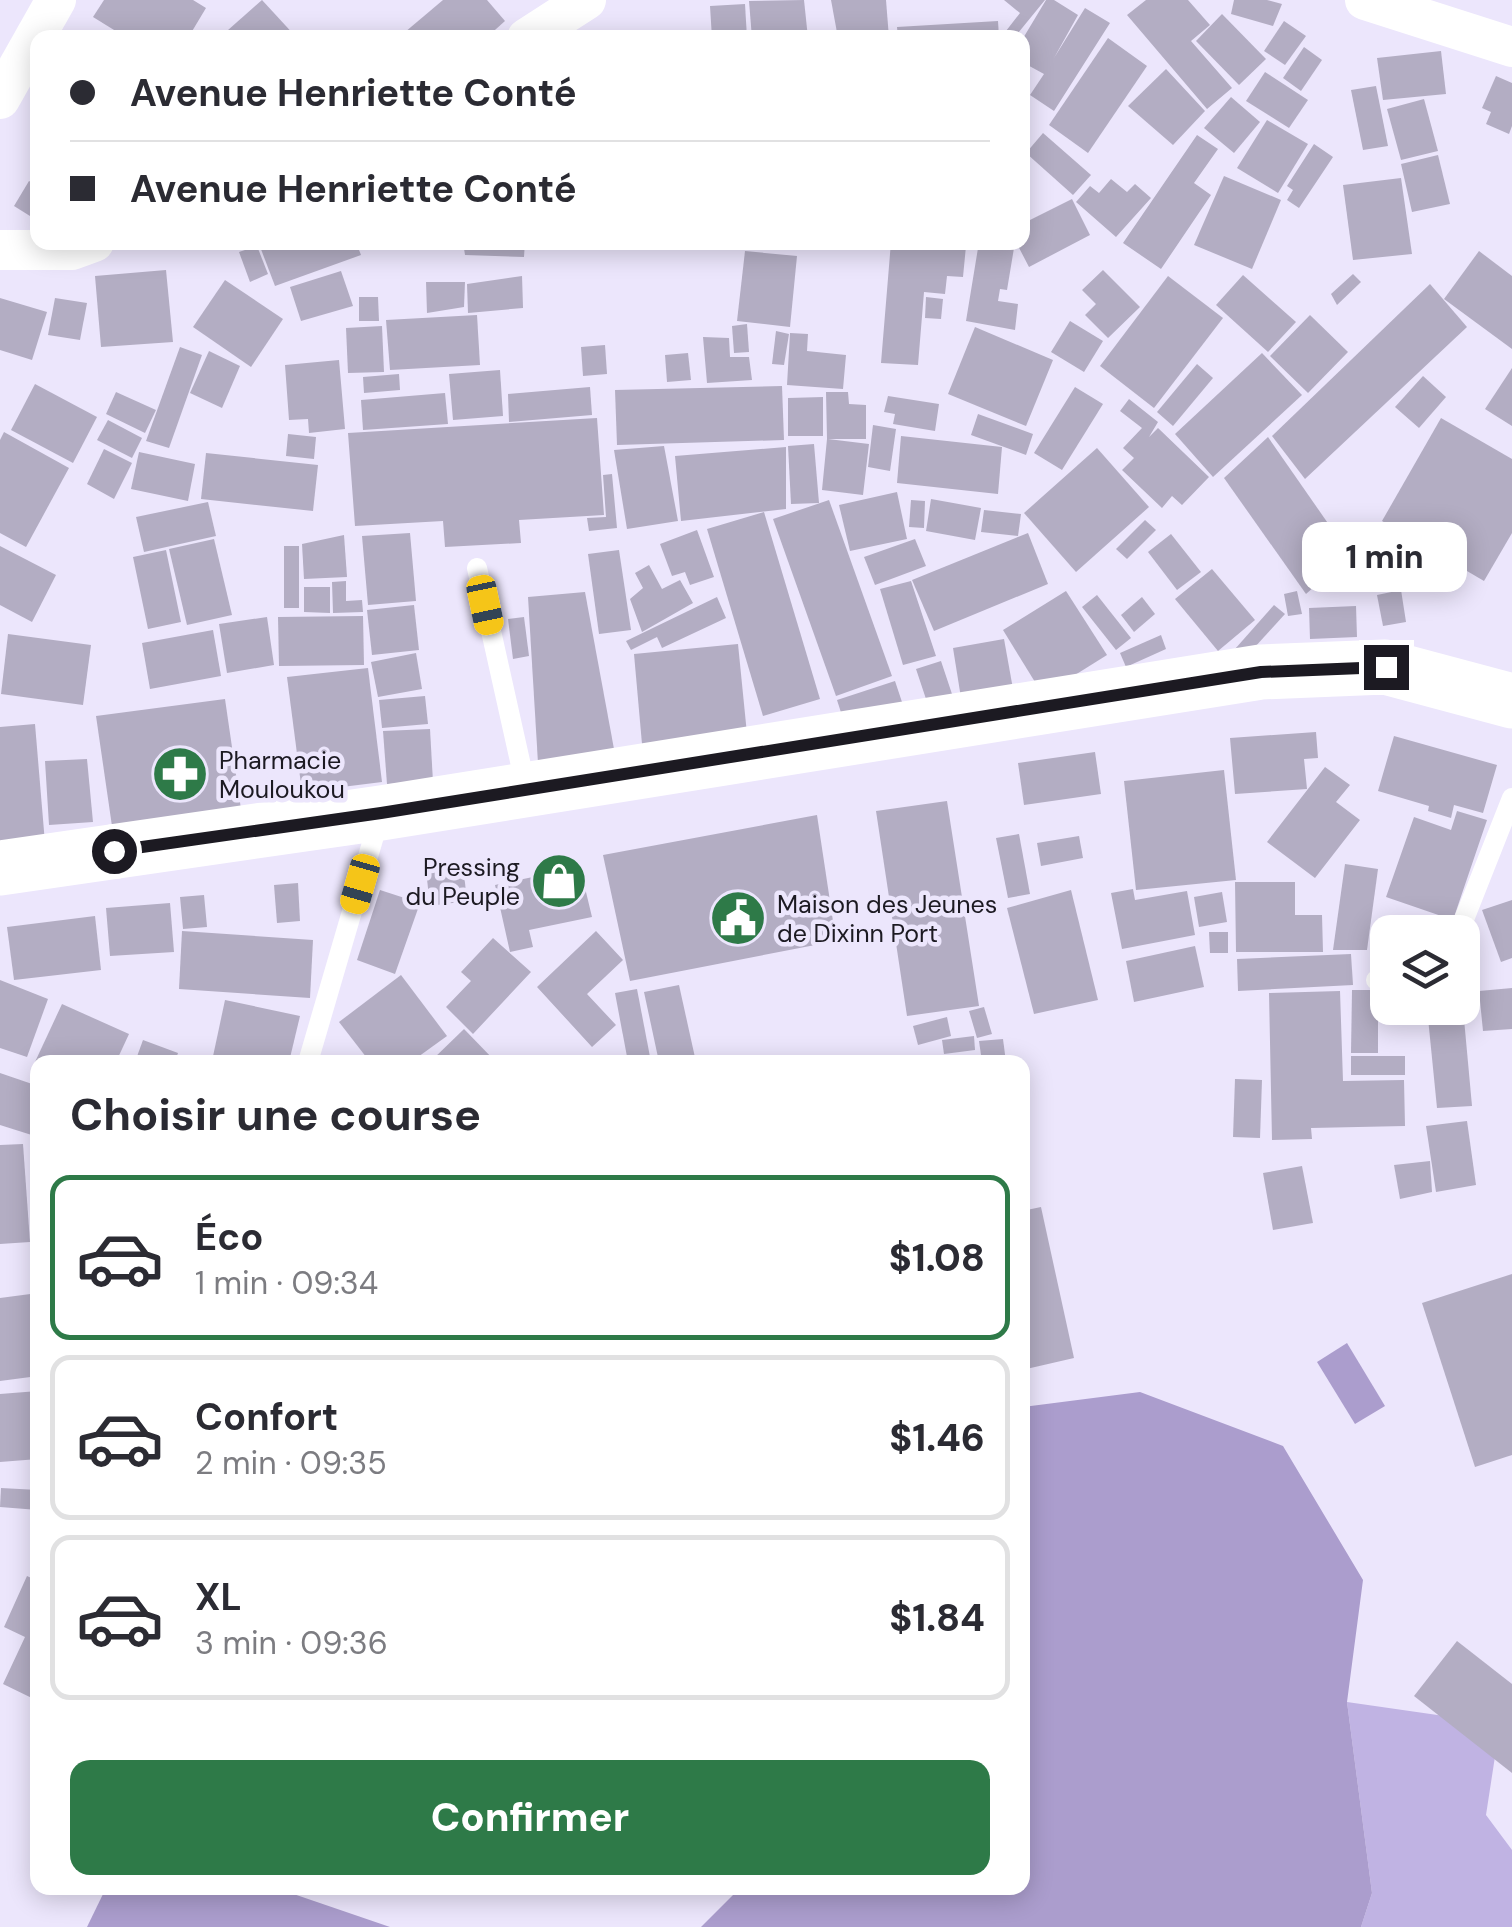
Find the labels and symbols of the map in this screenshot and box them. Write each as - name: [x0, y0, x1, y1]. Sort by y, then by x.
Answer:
- callout: 1 min: [1304, 522, 1468, 592]
- car: [464, 573, 506, 637]
- route end: [1364, 645, 1409, 690]
- pharmacy icon: Pharmacie Mouloukou: [150, 744, 210, 804]
- place label: Pharmacie Mouloukou: [219, 744, 345, 806]
- route start: [92, 829, 137, 874]
- car: [337, 851, 383, 917]
- place label: Pressing du Peuple: [406, 851, 520, 913]
- shop icon: Pressing du Peuple: [529, 851, 589, 911]
- public building icon: Maison des Jeunes de Dixinn Port: [708, 888, 768, 948]
- place label: Maison des Jeunes de Dixinn Port: [777, 888, 997, 950]

